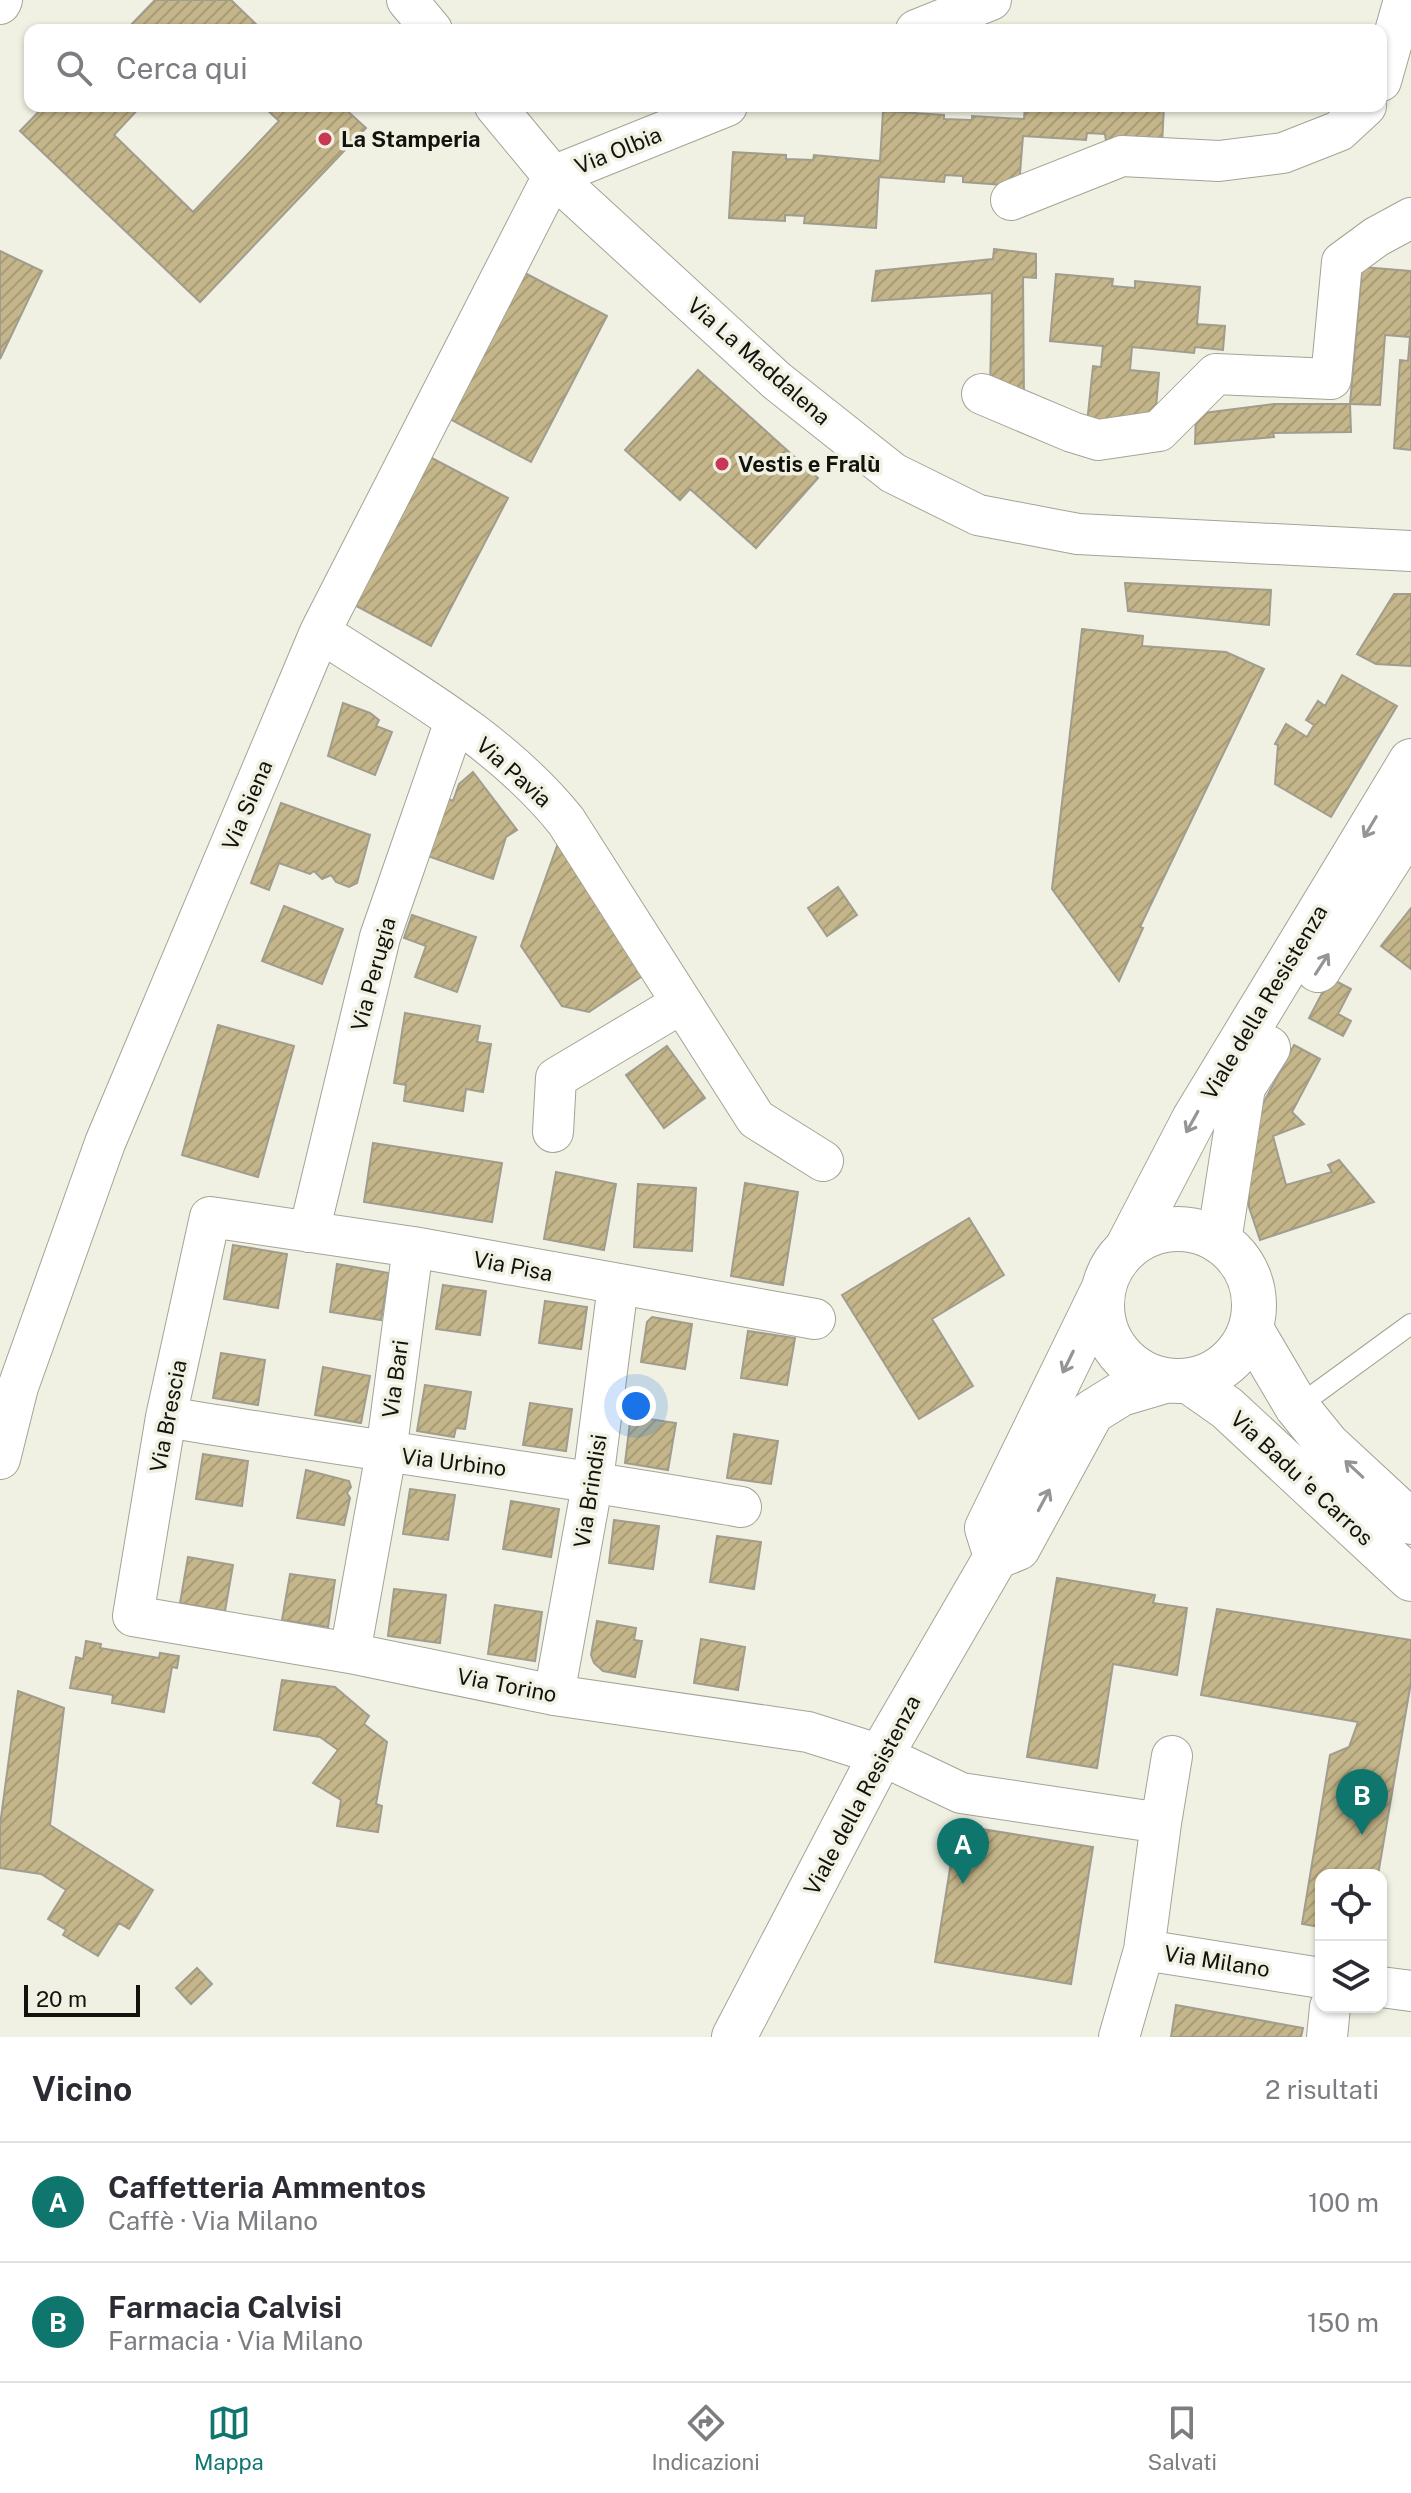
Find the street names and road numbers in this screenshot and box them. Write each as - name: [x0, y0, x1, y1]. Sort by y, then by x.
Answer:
- street label: Via Olbia: [571, 121, 665, 179]
- street label: Via La Maddalena: [682, 292, 836, 430]
- street label: Via Pavia: [471, 732, 557, 812]
- street label: Via Siena: [216, 756, 278, 854]
- street label: Viale della Resistenza: [1196, 900, 1332, 1104]
- street label: Via Perugia: [345, 914, 401, 1034]
- street label: Via Pisa: [471, 1246, 555, 1286]
- street label: Via Bari: [377, 1338, 413, 1420]
- street label: Via Brescia: [144, 1358, 192, 1474]
- street label: Via Badu 'e Carros: [1225, 1405, 1379, 1551]
- street label: Via Brindisi: [568, 1432, 612, 1550]
- street label: Via Urbino: [400, 1443, 508, 1481]
- street label: Via Torino: [455, 1663, 559, 1707]
- street label: Viale della Resistenza: [798, 1691, 926, 1899]
- street label: Via Milano: [1162, 1940, 1272, 1982]

